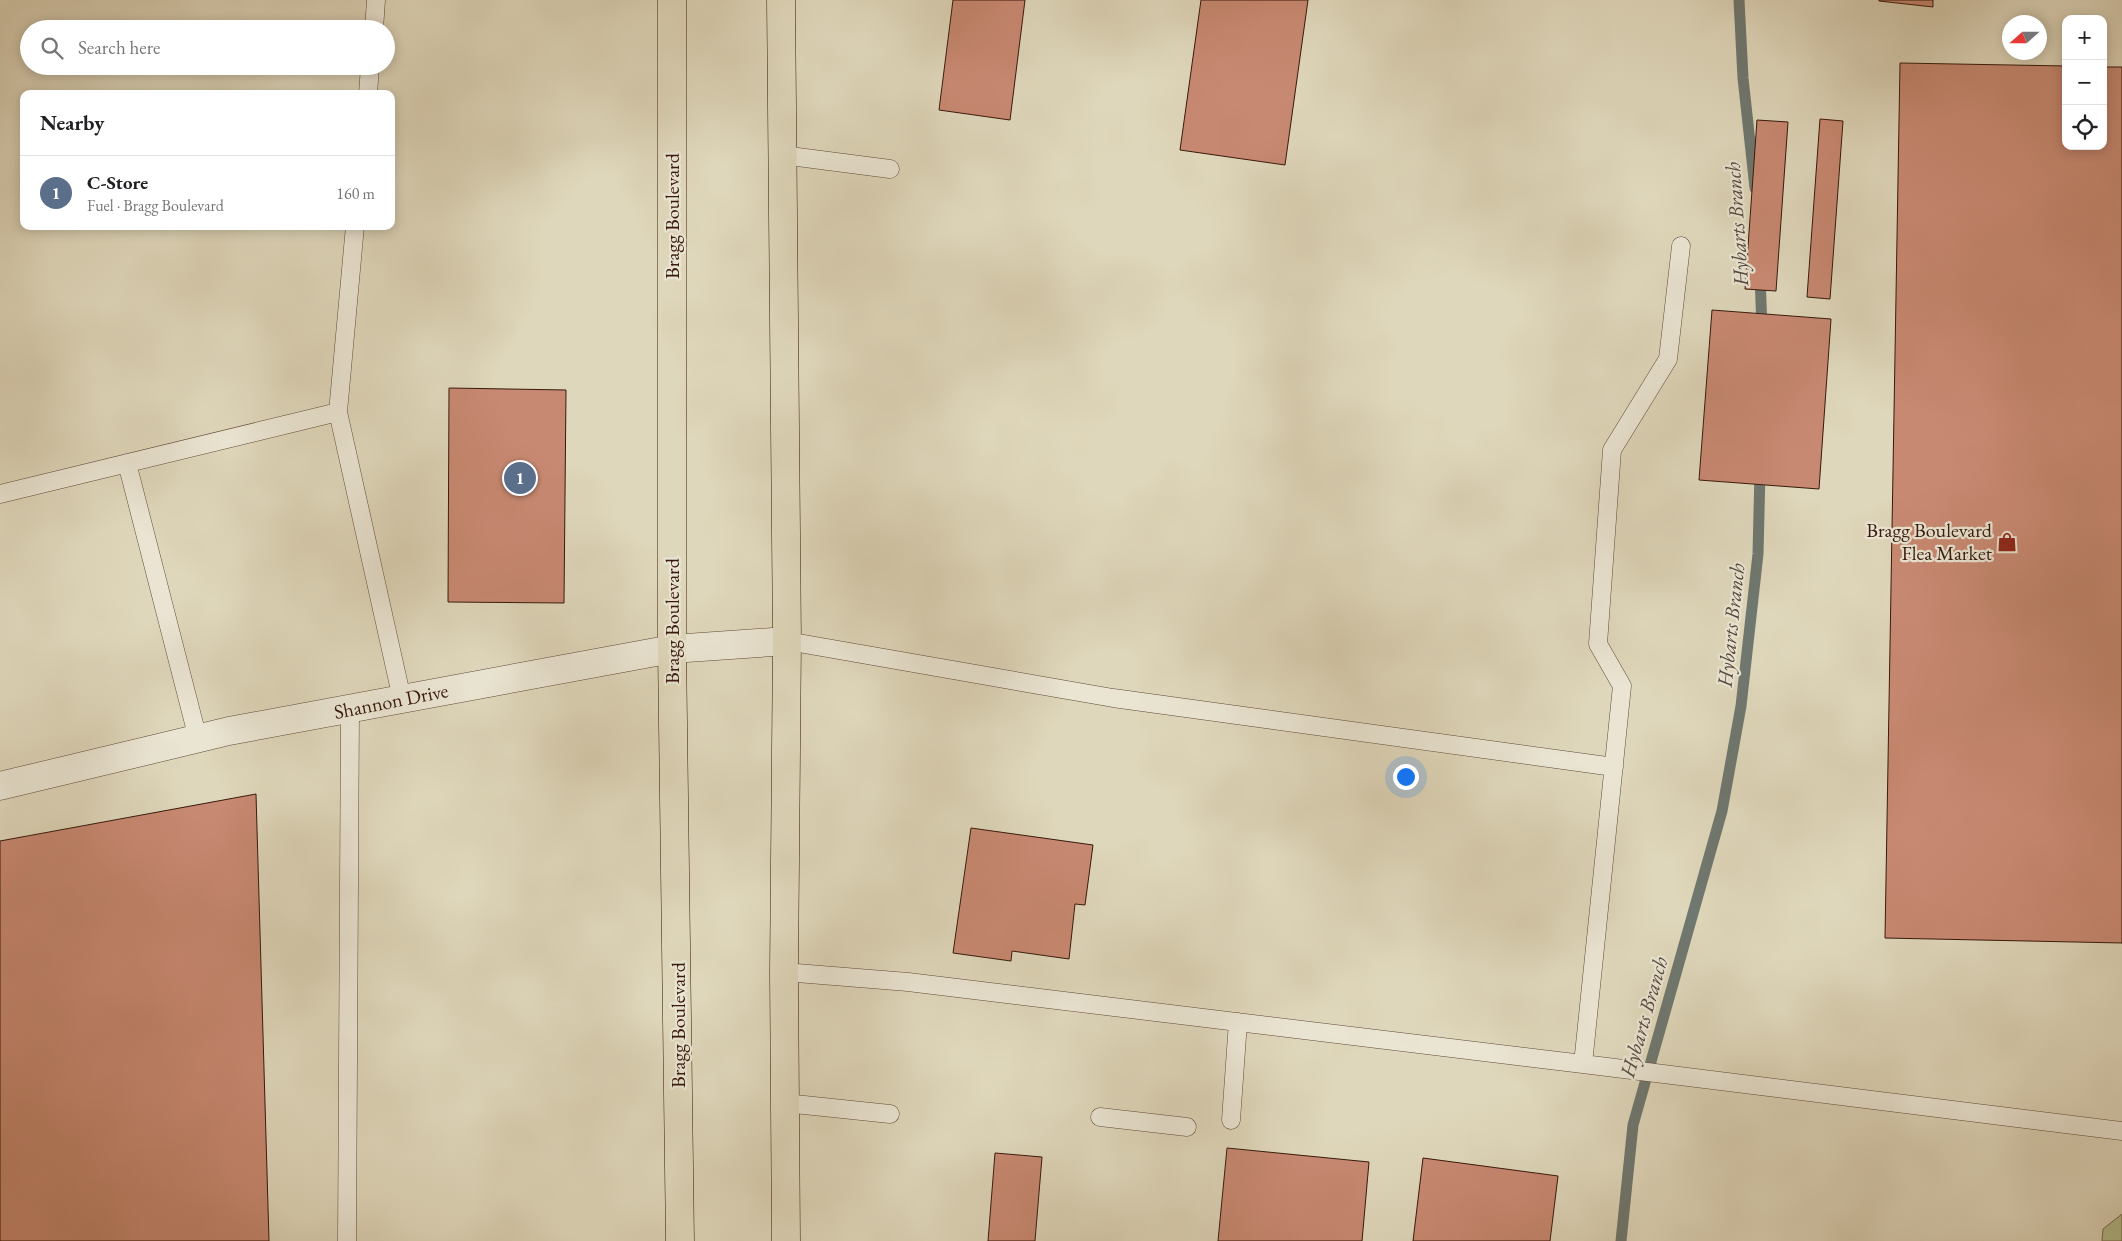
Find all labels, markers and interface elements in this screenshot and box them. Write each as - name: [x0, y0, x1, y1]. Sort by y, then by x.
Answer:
- north arrow: [2002, 15, 2047, 60]
- map controls: [2062, 15, 2107, 150]
- button: +: [2062, 15, 2107, 60]
- search box: [20, 20, 395, 75]
- icon: search: [38, 34, 66, 62]
- text: Search here: [78, 35, 160, 60]
- button: −: [2062, 60, 2107, 105]
- button: locate: [2062, 105, 2107, 150]
- text: Nearby: [40, 109, 104, 136]
- street label: Bragg Boulevard: [659, 152, 685, 279]
- water label: Hybarts Branch: [1719, 161, 1754, 288]
- text: C-Store: [87, 170, 148, 195]
- text: 1: [52, 183, 60, 204]
- text: 160 m: [336, 183, 375, 204]
- text: Fuel · Bragg Boulevard: [87, 195, 224, 216]
- pin: 1: [504, 459, 536, 497]
- place label: Bragg Boulevard Flea Market: [1866, 517, 1993, 566]
- shop icon: Bragg Boulevard Flea Market: [1996, 531, 2018, 553]
- street label: Bragg Boulevard: [659, 557, 685, 684]
- water label: Hybarts Branch: [1710, 562, 1750, 689]
- street label: Shannon Drive: [332, 677, 451, 725]
- your location: [1393, 764, 1419, 790]
- water label: Hybarts Branch: [1613, 953, 1674, 1081]
- street label: Bragg Boulevard: [665, 961, 691, 1088]

